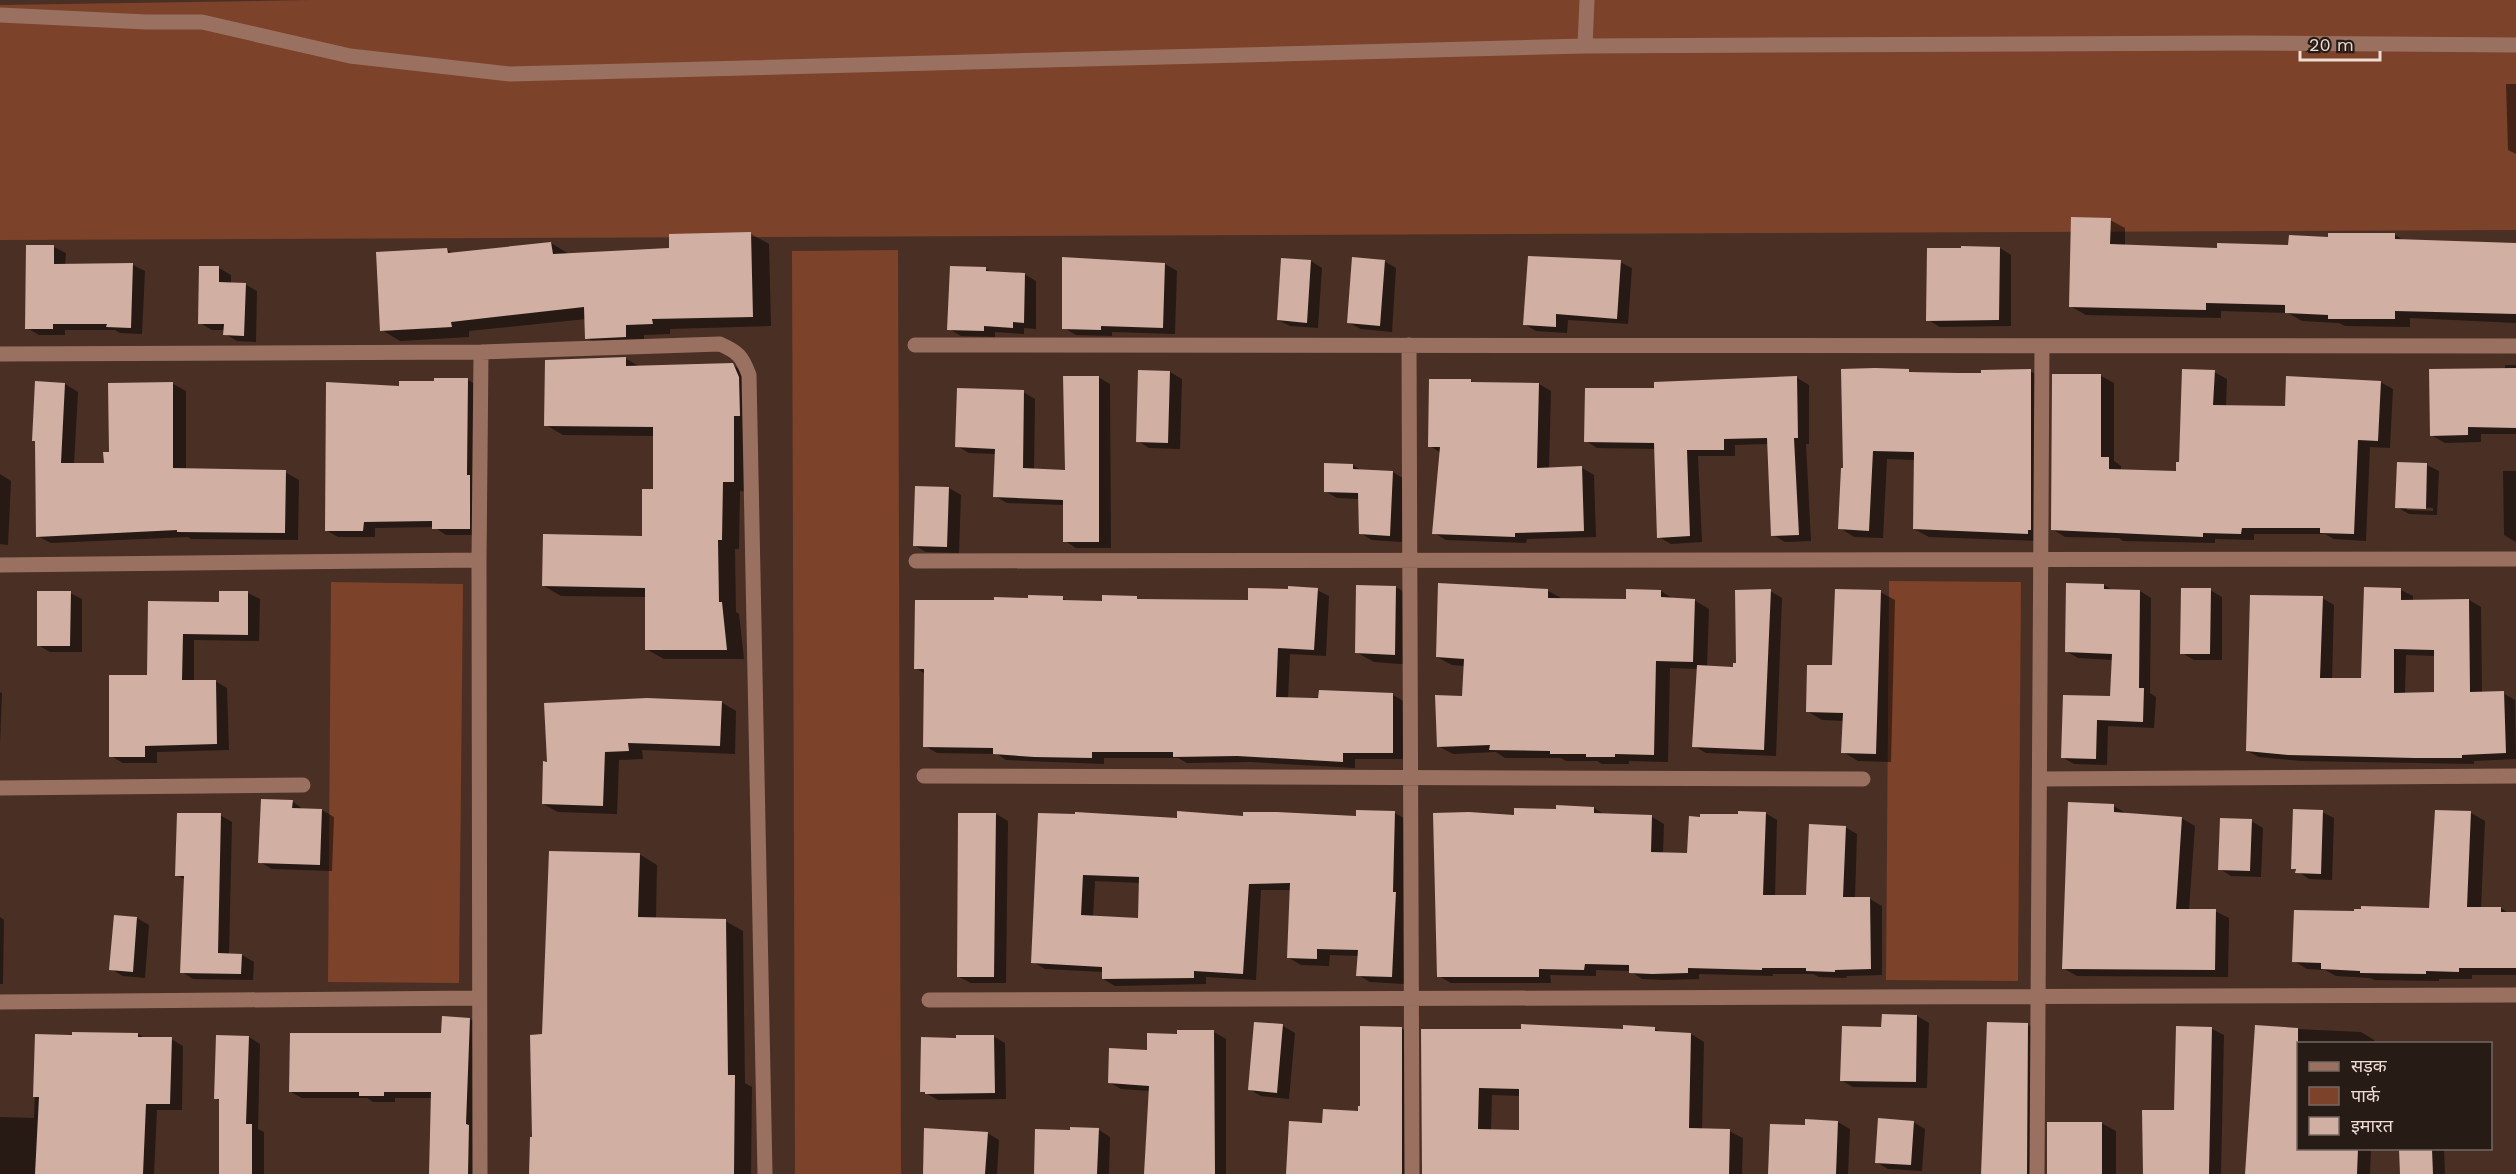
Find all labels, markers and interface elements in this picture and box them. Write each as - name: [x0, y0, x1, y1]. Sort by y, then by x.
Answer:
- scale bar: [2300, 24, 2380, 62]
- text: 20 m: [2309, 34, 2354, 55]
- legend: [2297, 1042, 2492, 1150]
- text: सड़क: [2351, 1055, 2388, 1076]
- text: पार्क: [2351, 1085, 2381, 1106]
- text: इमारत: [2351, 1115, 2394, 1136]

